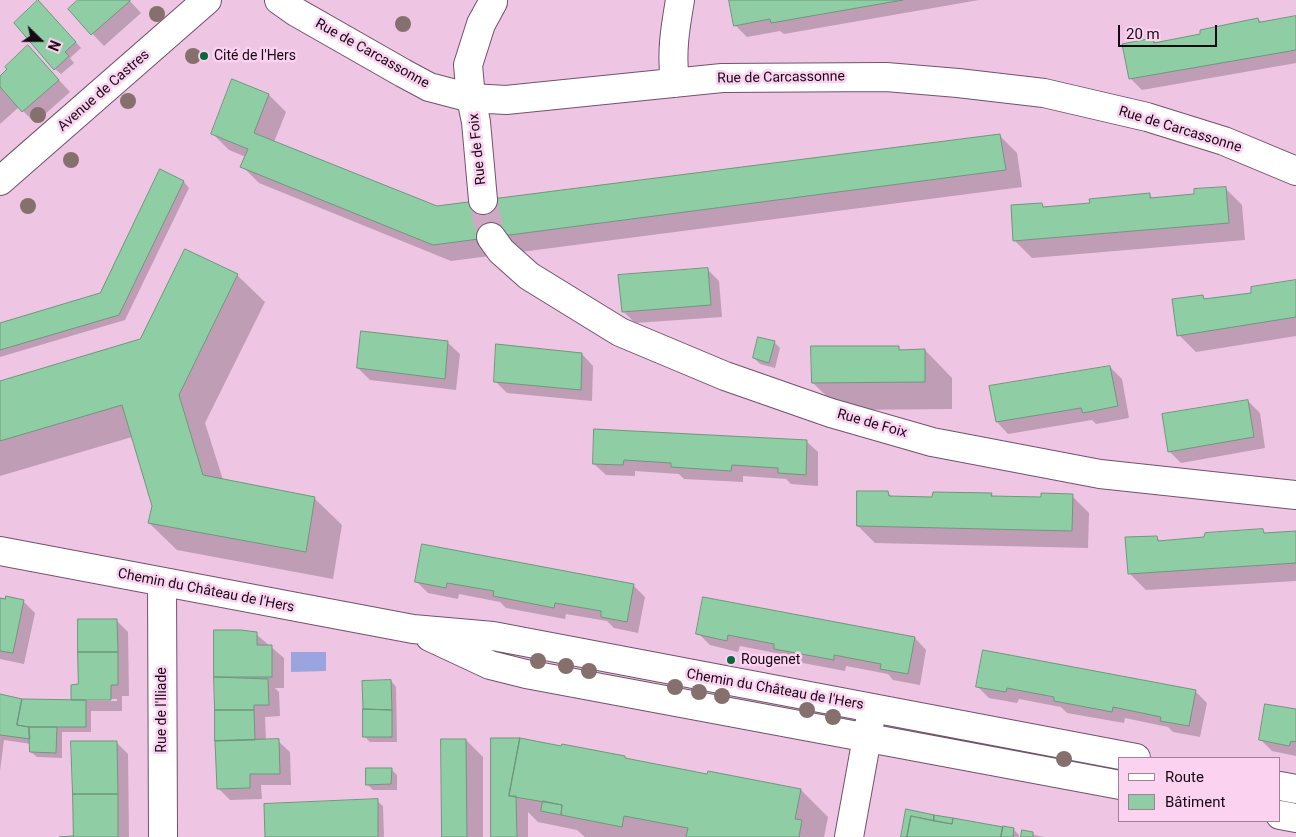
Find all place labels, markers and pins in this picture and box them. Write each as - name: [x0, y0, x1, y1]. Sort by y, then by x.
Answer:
- place label: Cité de l'Hers: [214, 48, 296, 64]
- marker: Cité de l'Hers: [198, 50, 210, 62]
- place label: Rougenet: [741, 652, 800, 668]
- marker: Rougenet: [725, 654, 737, 666]

